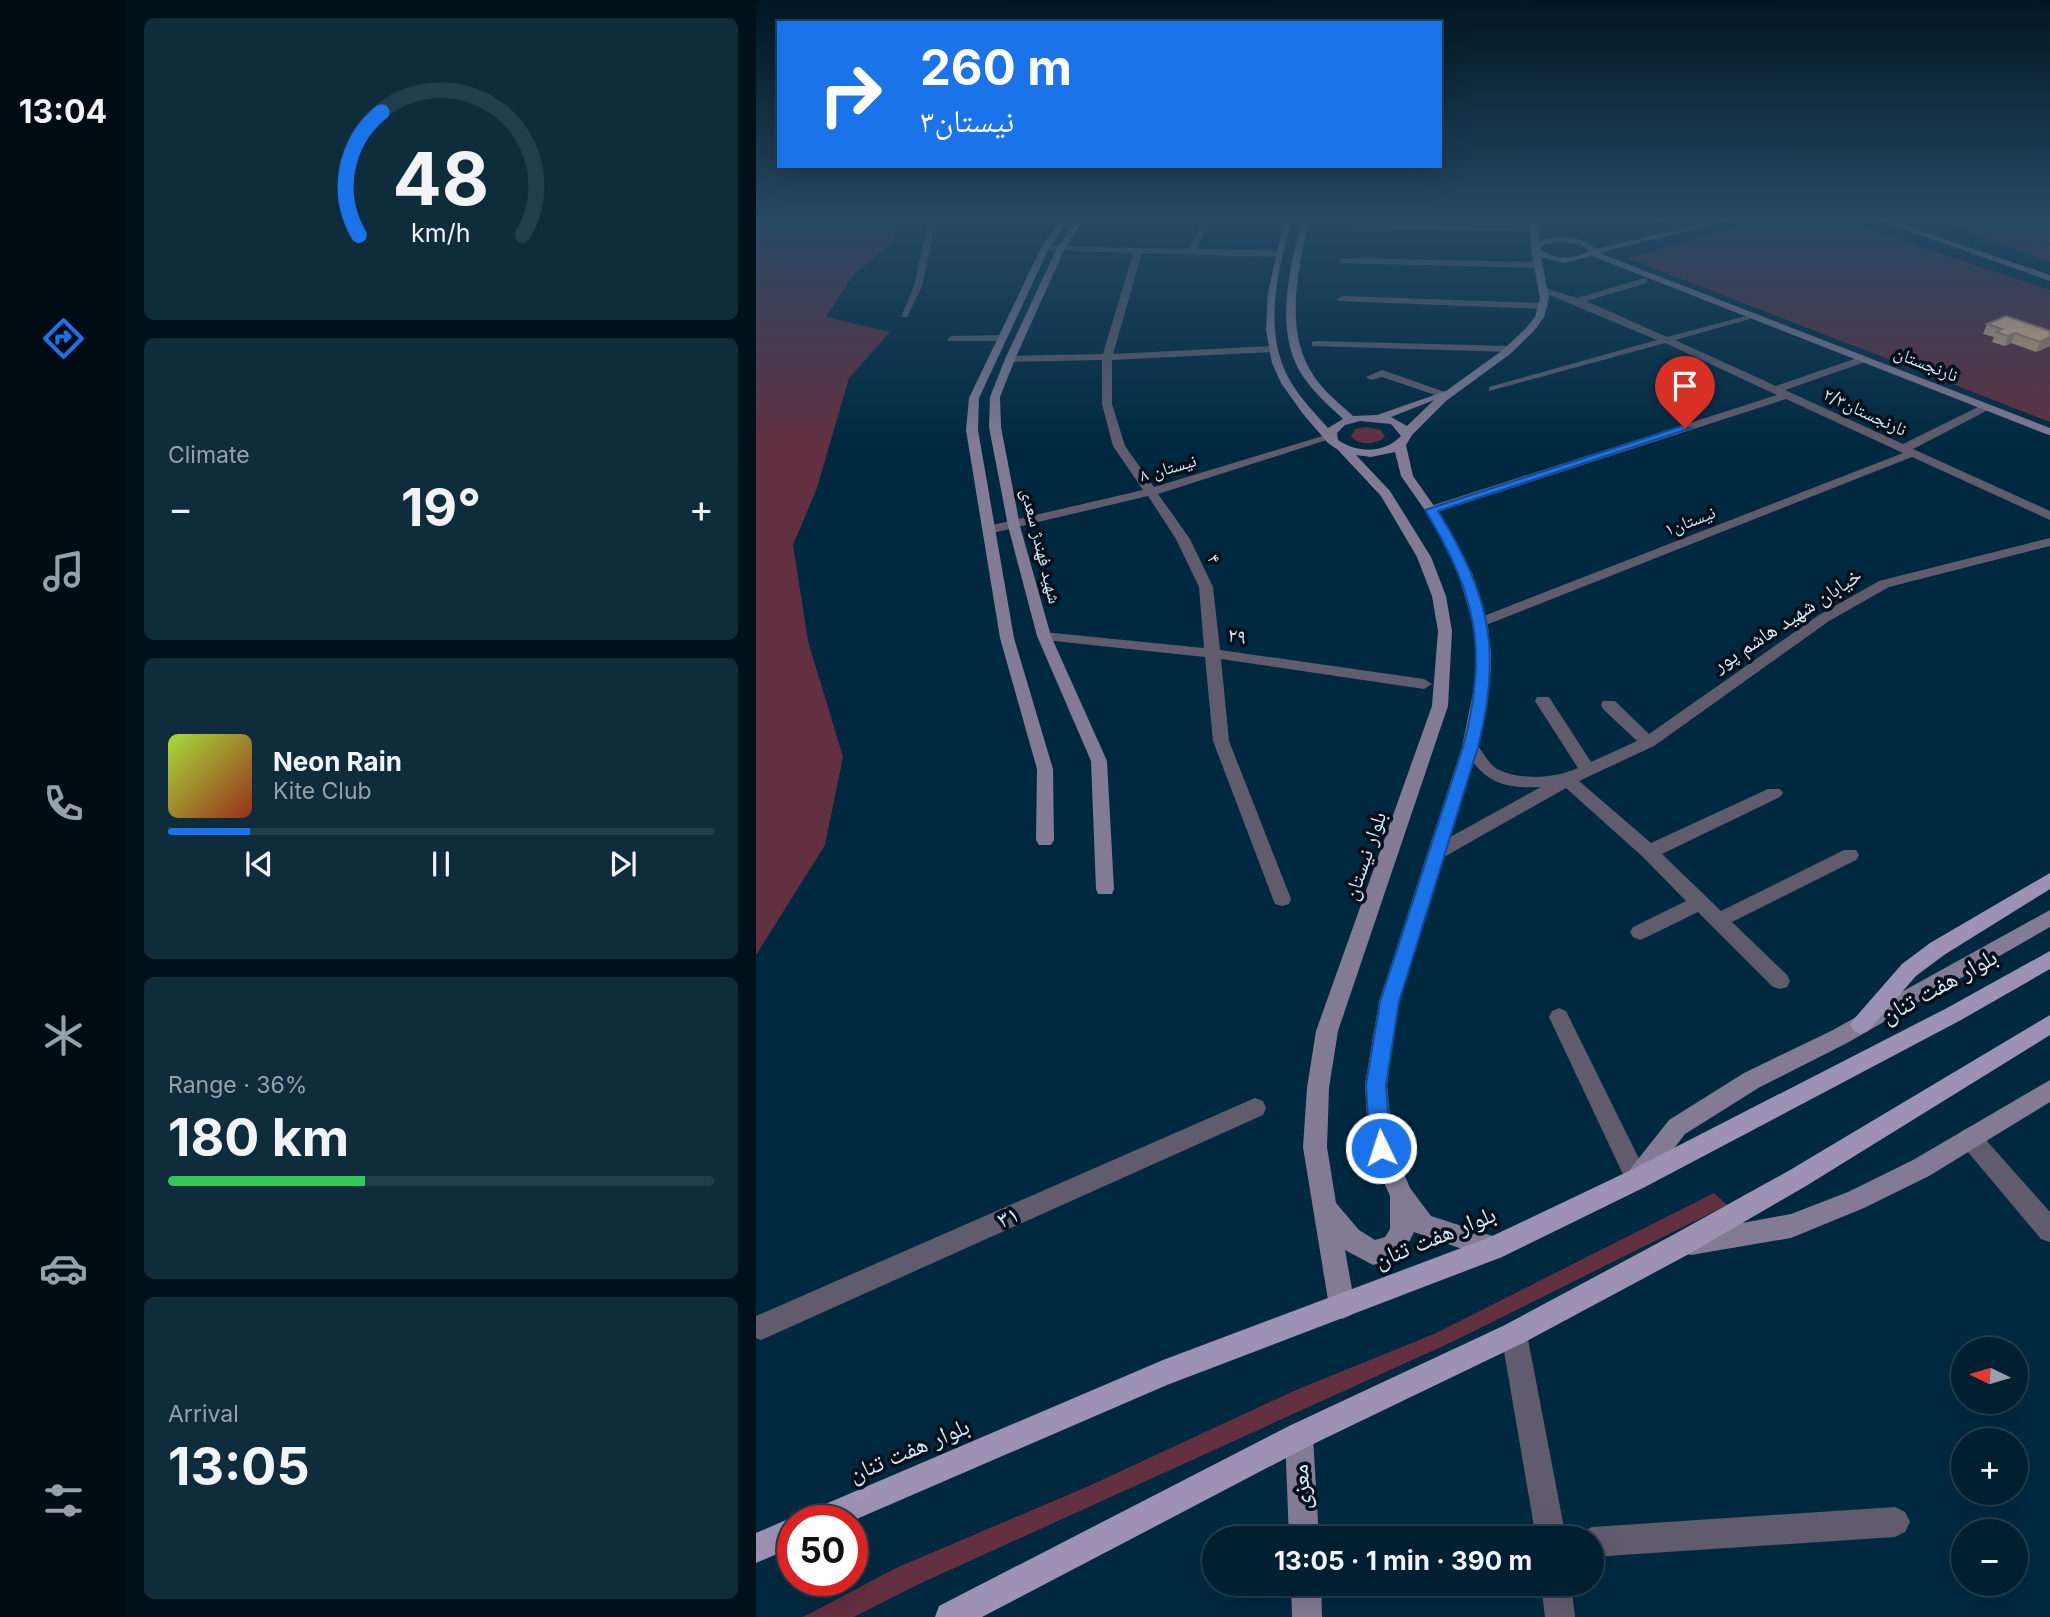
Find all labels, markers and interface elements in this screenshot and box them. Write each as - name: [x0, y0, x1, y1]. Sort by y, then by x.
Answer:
- text: 260 m: [920, 38, 1072, 97]
- icon: right: [805, 49, 896, 140]
- text: 13:04: [19, 92, 107, 131]
- text: ۳نیستان: [920, 101, 1014, 140]
- text: 48: [393, 134, 489, 223]
- text: km/h: [411, 218, 471, 248]
- icon: directions: [39, 314, 88, 363]
- street label: نارنجستان: [1891, 341, 1961, 387]
- pin: [1655, 356, 1715, 428]
- icon: arrive: [1666, 367, 1704, 405]
- street label: ۲/۳نارنجستان: [1820, 383, 1910, 441]
- text: Climate: [168, 441, 250, 469]
- street label: نیستان ۸: [1137, 449, 1199, 487]
- text: 19°: [401, 476, 481, 539]
- text: −: [168, 485, 193, 531]
- text: +: [689, 485, 714, 531]
- street label: شهید فهندژ سعدی: [1016, 486, 1066, 606]
- street label: ۱نیستان: [1661, 501, 1719, 541]
- icon: music: [39, 547, 88, 596]
- street label: ۴: [1203, 551, 1226, 567]
- street label: خیابان شهید هاشم پور: [1707, 562, 1867, 679]
- street label: ۲۹: [1226, 622, 1248, 649]
- text: Neon Rain: [273, 746, 402, 777]
- text: Kite Club: [273, 777, 372, 805]
- icon: phone: [39, 779, 88, 828]
- street label: بلوار نیستان: [1338, 808, 1391, 903]
- icon: previous: [240, 845, 278, 883]
- icon: pause: [422, 845, 460, 883]
- icon: next: [604, 845, 642, 883]
- street label: بلوار هفت تنان: [1875, 942, 2002, 1029]
- icon: climate: [39, 1011, 88, 1060]
- text: Range · 36%: [168, 1071, 307, 1099]
- text: 180 km: [168, 1106, 349, 1169]
- position arrow: [1344, 1111, 1418, 1185]
- street label: ۳۱: [992, 1199, 1024, 1234]
- street label: بلوار هفت تنان: [1370, 1199, 1500, 1274]
- icon: car: [39, 1244, 88, 1293]
- north arrow: [1951, 1337, 2028, 1414]
- map controls: [1951, 1337, 2028, 1596]
- text: Arrival: [168, 1400, 239, 1428]
- street label: بلوار هفت تنان: [844, 1411, 974, 1488]
- button: +: [1951, 1428, 2028, 1505]
- text: 13:05: [168, 1435, 310, 1498]
- street label: معزی: [1285, 1464, 1316, 1510]
- icon: filters: [39, 1476, 88, 1525]
- speed limit sign: 50: [777, 1505, 868, 1596]
- button: −: [1951, 1519, 2028, 1596]
- text: 13:05 · 1 min · 390 m: [1274, 1545, 1532, 1576]

